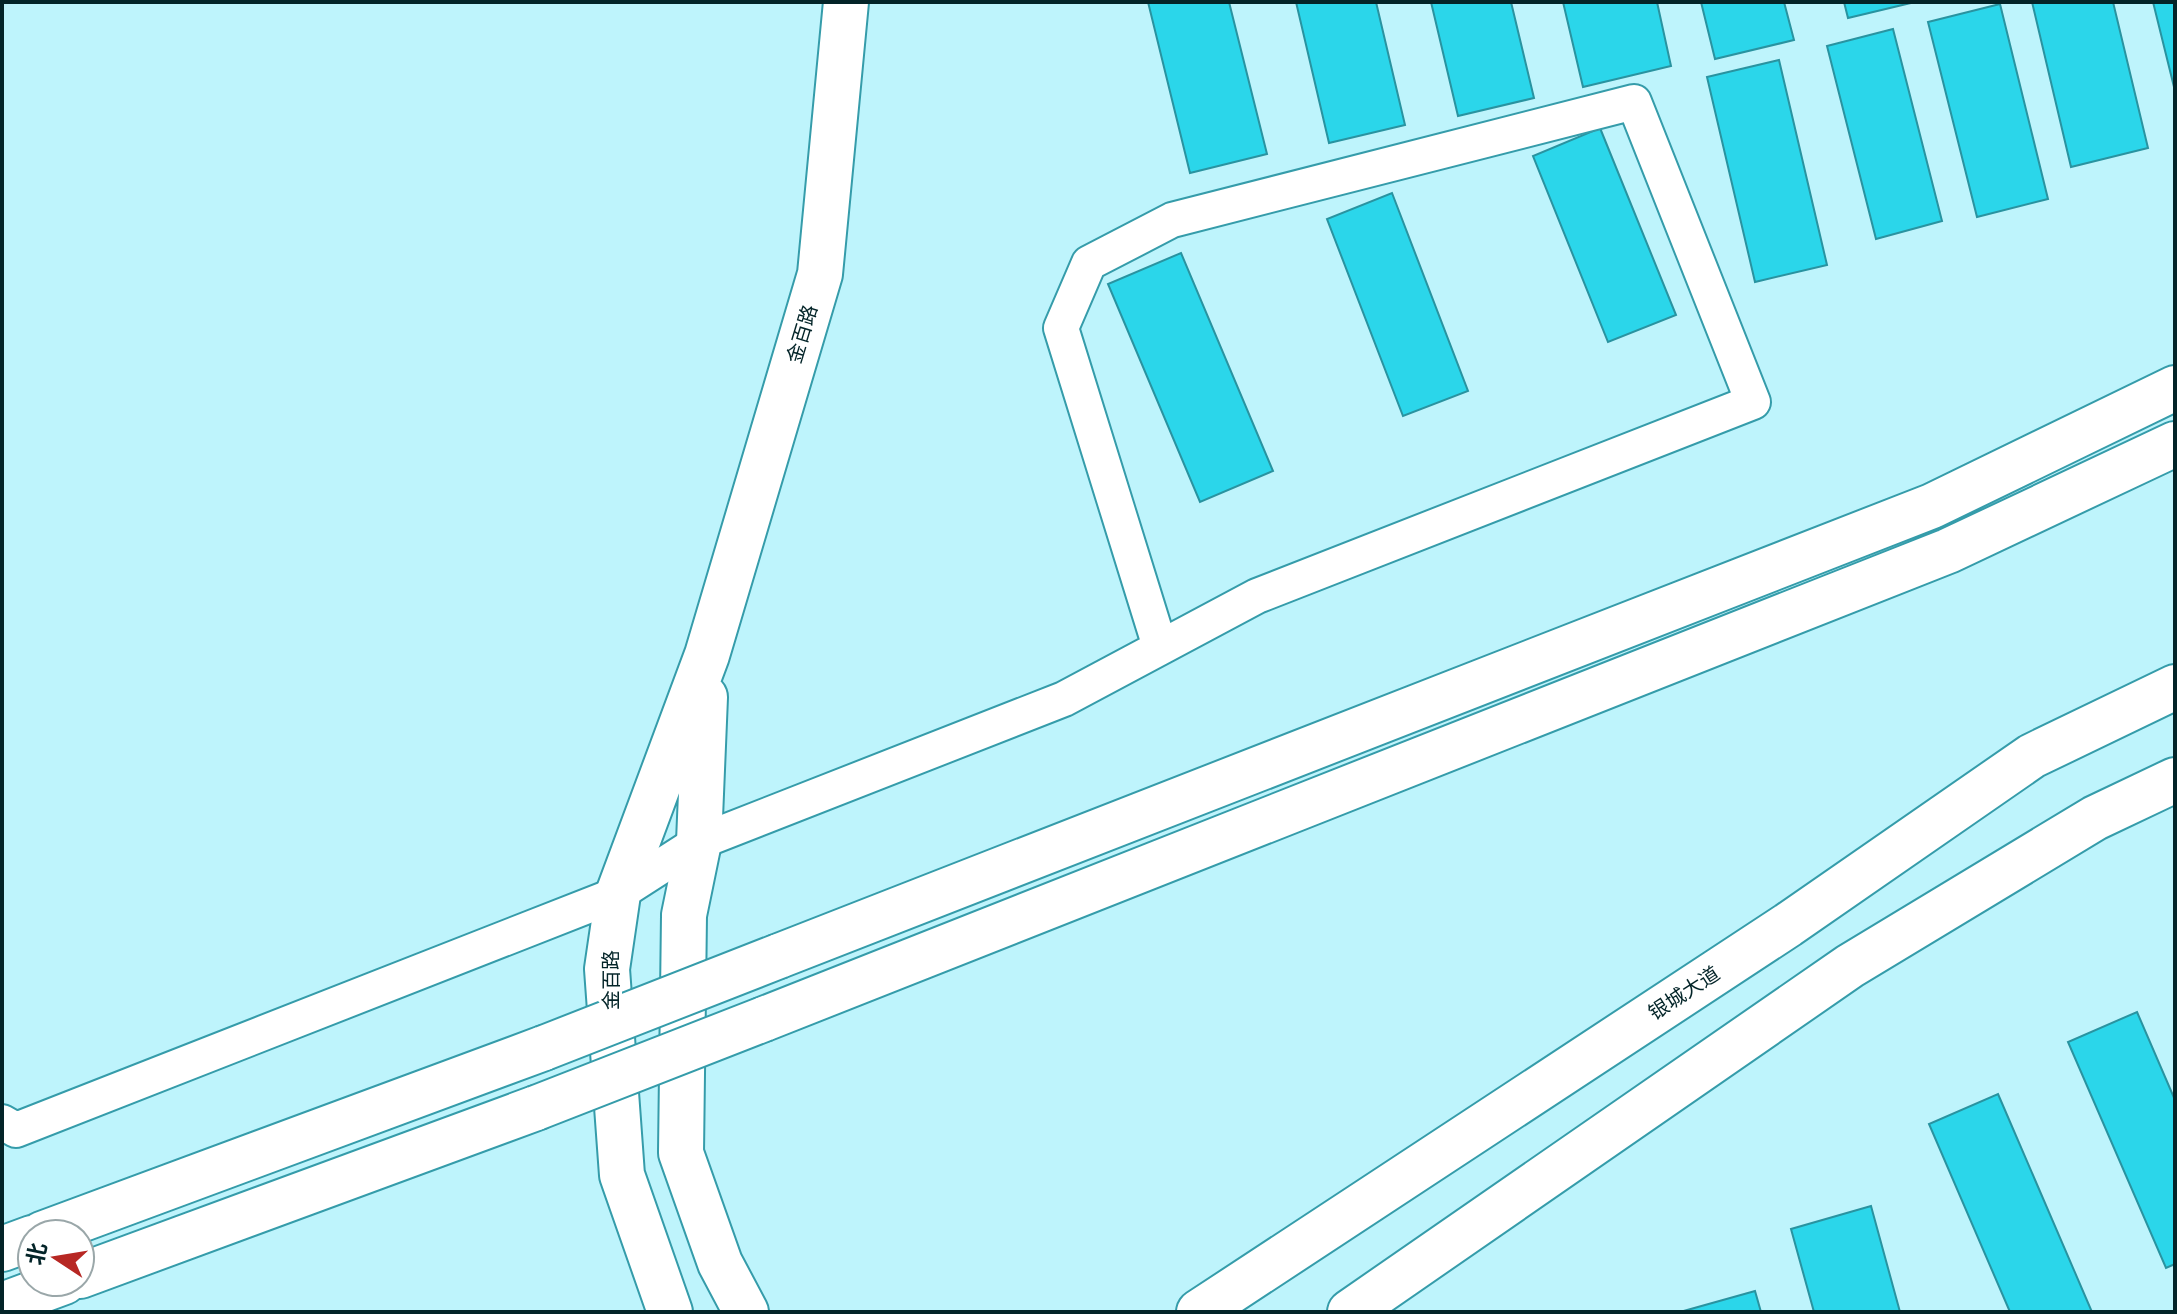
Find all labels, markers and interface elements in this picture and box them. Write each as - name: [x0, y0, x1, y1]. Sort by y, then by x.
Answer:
- street label: 金百路: [782, 302, 822, 366]
- street label: 金百路: [599, 950, 623, 1010]
- street label: 银城大道: [1644, 961, 1724, 1025]
- north arrow: [16, 1218, 96, 1298]
- text: 北: [21, 1240, 52, 1268]

